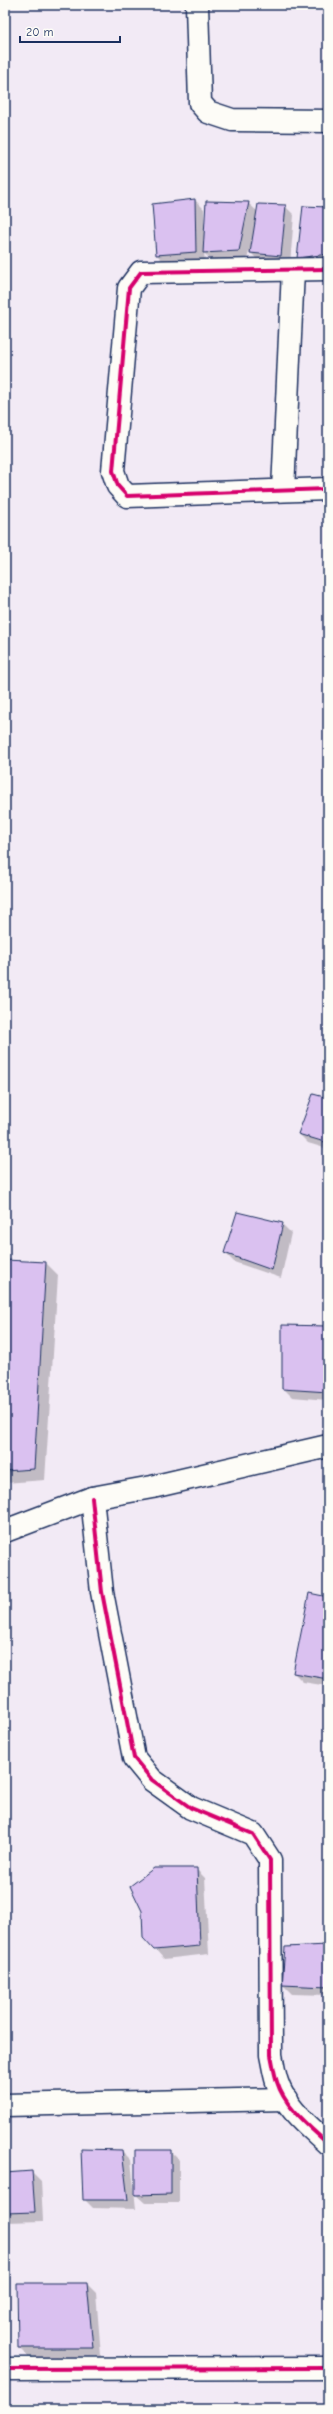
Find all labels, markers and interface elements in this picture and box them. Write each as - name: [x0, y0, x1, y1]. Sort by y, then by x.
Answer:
- scale bar: [20, 18, 120, 44]
- text: 20 m: [26, 25, 54, 39]

